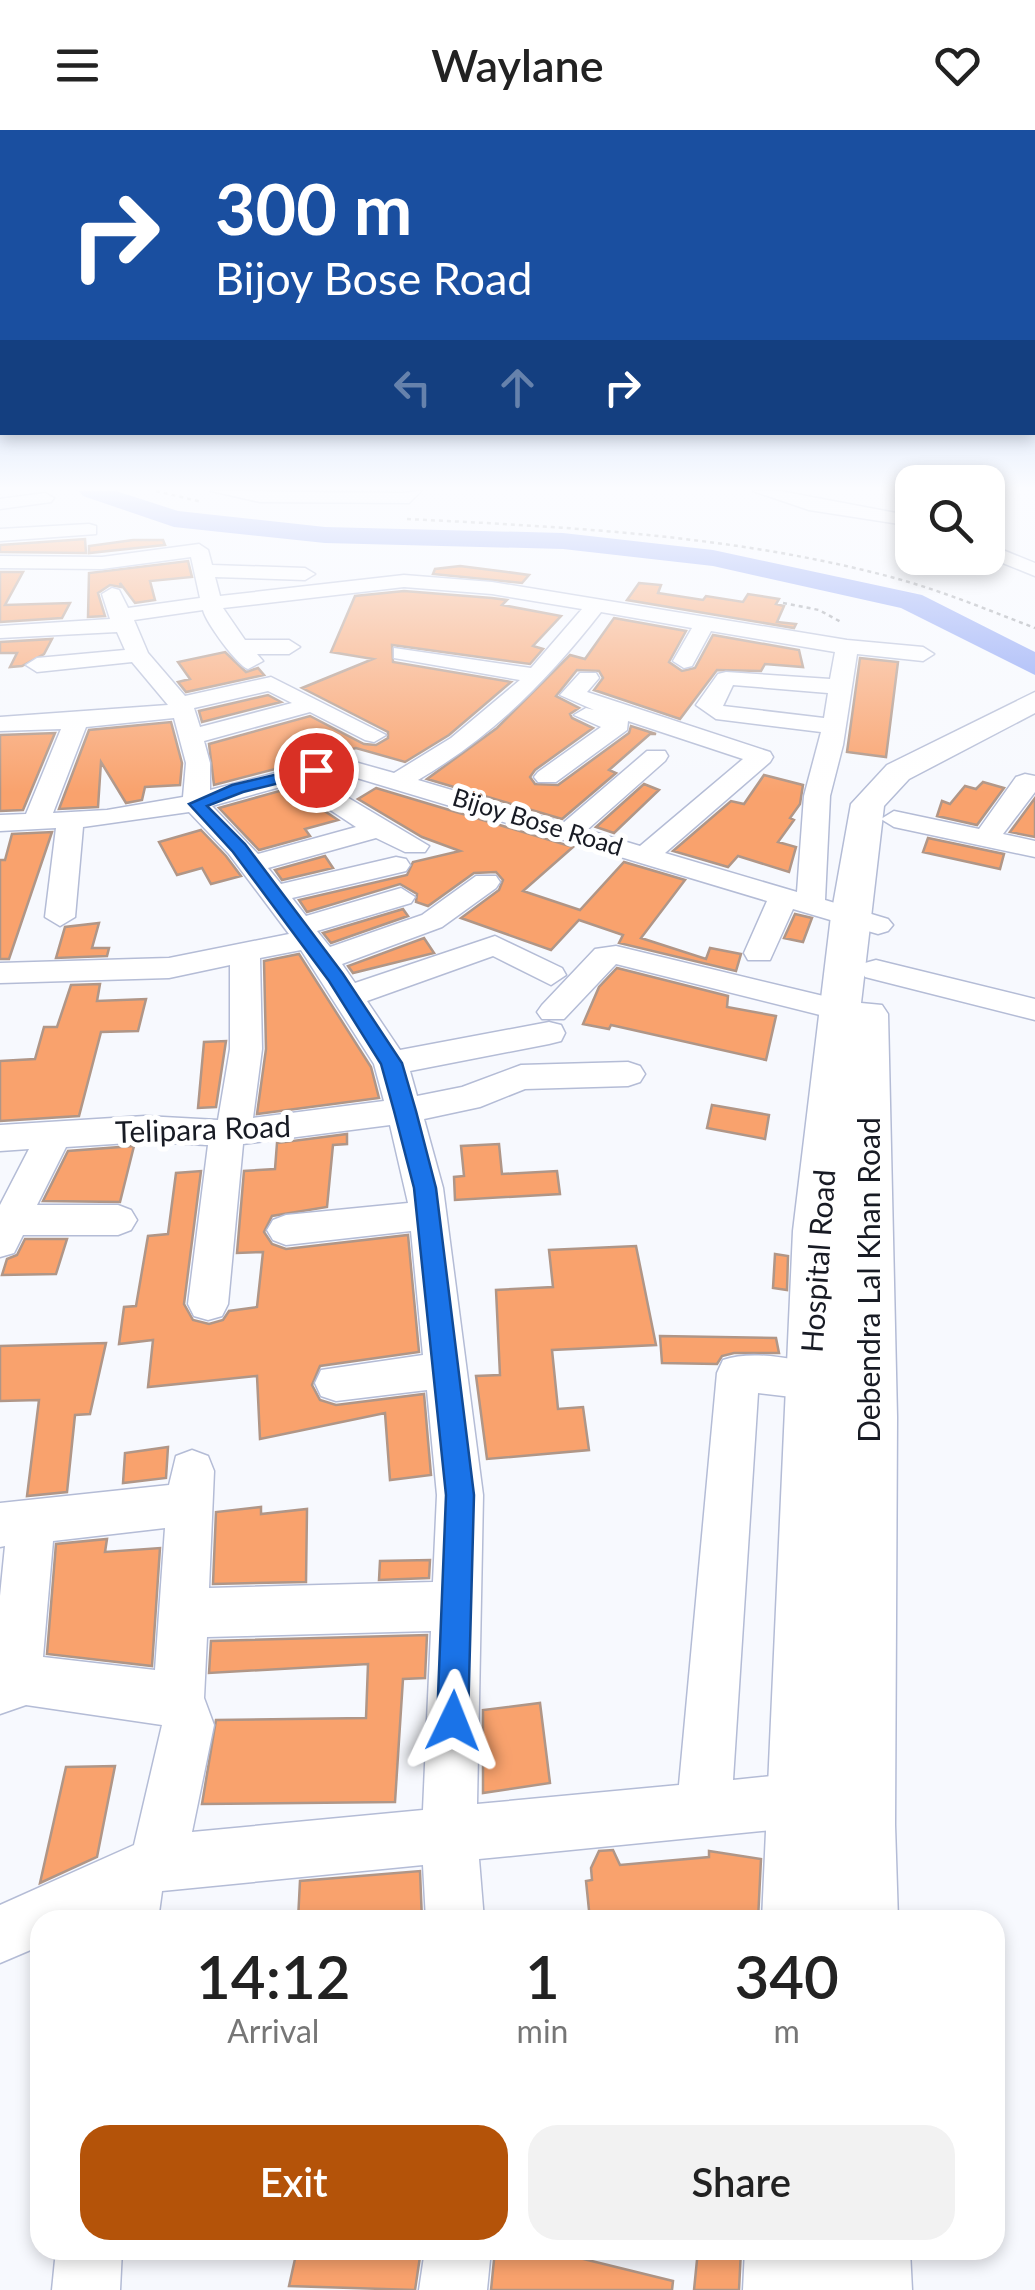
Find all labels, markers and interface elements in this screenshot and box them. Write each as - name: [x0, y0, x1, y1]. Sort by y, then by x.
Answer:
- icon: menu: [50, 38, 105, 93]
- text: Waylane: [431, 38, 604, 92]
- icon: heart: [930, 38, 985, 93]
- text: 300 m: [215, 166, 412, 250]
- icon: right: [50, 170, 180, 300]
- text: Bijoy Bose Road: [215, 251, 532, 305]
- icon: left: [385, 360, 440, 415]
- icon: ahead: [490, 360, 545, 415]
- icon: right: [595, 360, 650, 415]
- map controls: [895, 465, 1005, 575]
- button: search: [895, 465, 1005, 575]
- pin: [274, 728, 359, 813]
- icon: arrive: [289, 743, 344, 798]
- street label: Bijoy Bose Road: [449, 781, 627, 861]
- street label: Telipara Road: [115, 1107, 291, 1149]
- street label: Debendra Lal Khan Road: [850, 1117, 886, 1443]
- street label: Hospital Road: [793, 1168, 841, 1354]
- position arrow: [401, 1669, 505, 1773]
- text: 14:12: [196, 1940, 351, 2012]
- text: 1: [525, 1940, 560, 2012]
- text: 340: [735, 1940, 839, 2012]
- text: Arrival: [227, 2011, 319, 2050]
- text: min: [517, 2011, 568, 2050]
- text: m: [774, 2011, 800, 2050]
- button: Exit: [80, 2125, 508, 2240]
- button: Share: [528, 2125, 955, 2240]

